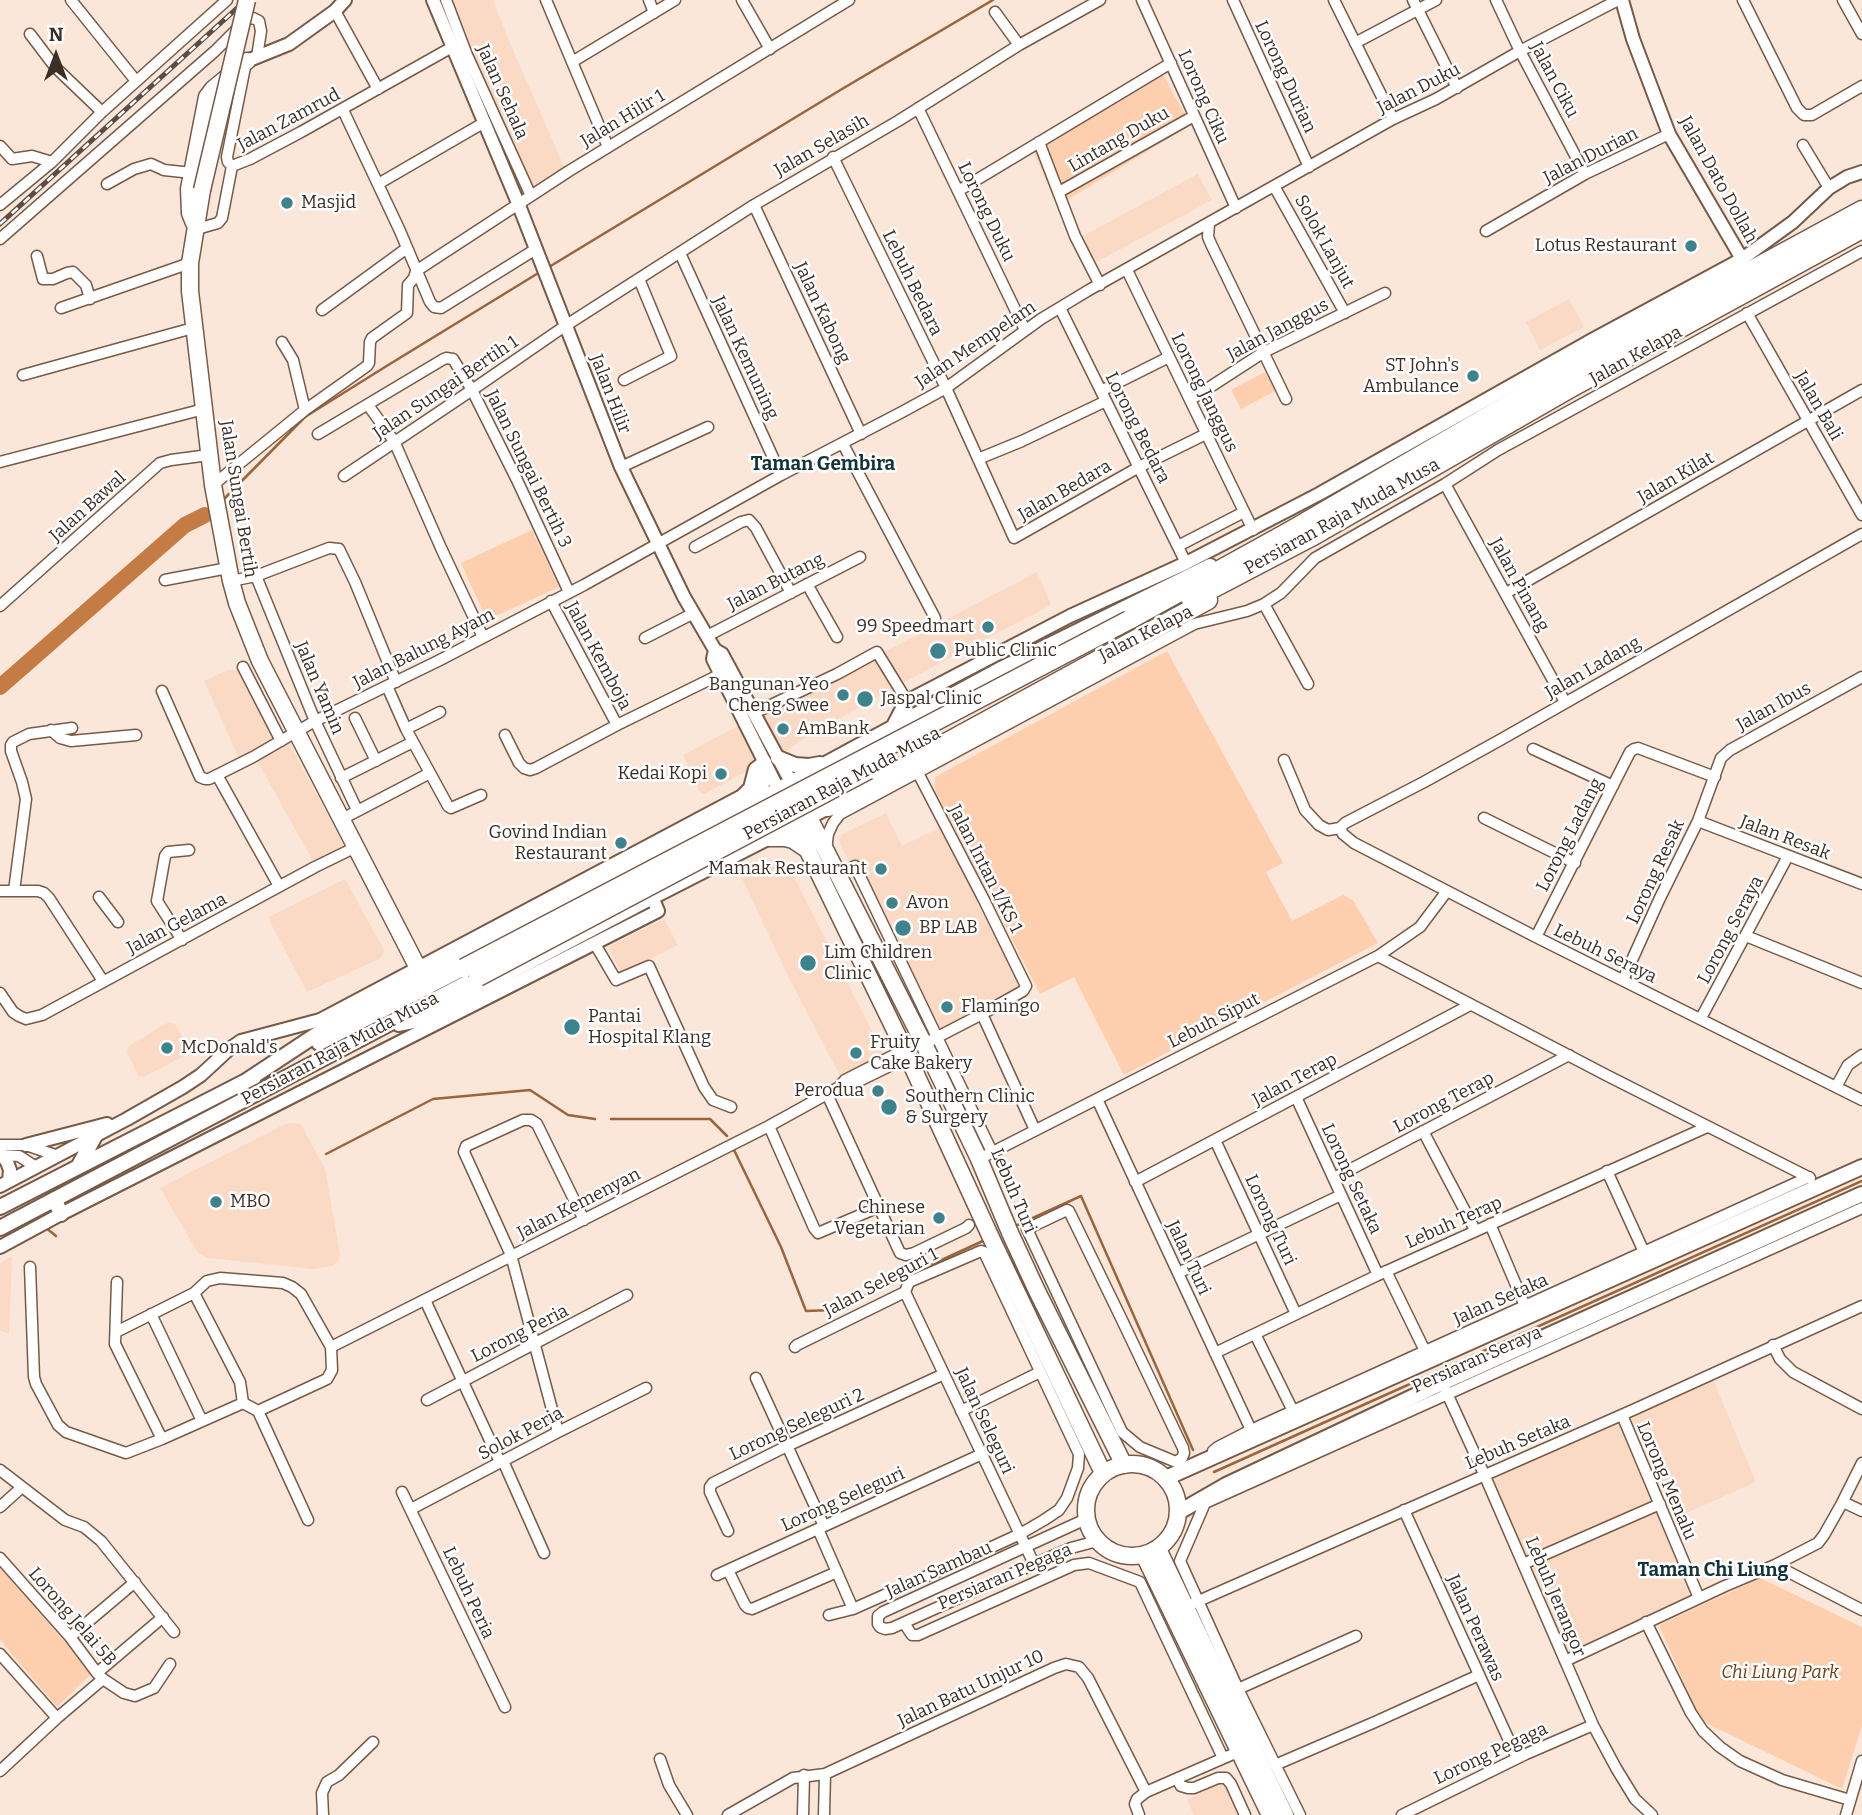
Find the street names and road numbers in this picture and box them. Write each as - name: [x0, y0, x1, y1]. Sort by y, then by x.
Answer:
- street label: Lorong Durian: [1250, 18, 1320, 136]
- street label: Jalan Ciku: [1525, 38, 1583, 122]
- street label: Jalan Sehala: [472, 41, 532, 143]
- street label: Lorong Ciku: [1173, 47, 1233, 147]
- street label: Jalan Duku: [1374, 59, 1464, 119]
- street label: Jalan Zamrud: [234, 84, 344, 156]
- street label: Jalan Hilir 1: [577, 85, 669, 153]
- street label: Lintang Duku: [1065, 102, 1173, 178]
- street label: Jalan Selasih: [771, 110, 873, 182]
- street label: Jalan Dato Dollah: [1674, 113, 1762, 247]
- street label: Jalan Durian: [1540, 123, 1642, 189]
- street label: Lorong Duku: [953, 159, 1019, 265]
- street label: Solok Lanjut: [1289, 191, 1359, 293]
- street label: Lebuh Bedara: [877, 227, 947, 339]
- street label: Jalan Kabong: [789, 259, 855, 367]
- street label: Jalan Kemuning: [707, 293, 783, 423]
- street label: Jalan Janggus: [1223, 294, 1333, 366]
- street label: Jalan Mempelam: [912, 297, 1040, 393]
- street label: Jalan Kelapa: [1586, 322, 1686, 390]
- street label: Lorong Janggus: [1166, 330, 1242, 456]
- street label: Jalan Sungai Bertih 1: [369, 331, 523, 445]
- street label: Jalan Hilir: [585, 351, 635, 437]
- street label: Jalan Bali: [1789, 367, 1847, 445]
- street label: Lorong Bedara: [1100, 369, 1174, 487]
- street label: Jalan Sungai Bertih 3: [480, 386, 576, 552]
- street label: Jalan Sungai Bertih: [215, 419, 261, 579]
- street label: Jalan Kilat: [1634, 448, 1718, 508]
- street label: Persiaran Raja Muda Musa: [1240, 454, 1444, 580]
- street label: Jalan Bedara: [1015, 456, 1115, 526]
- street label: Jalan Bawal: [46, 467, 130, 547]
- street label: Jalan Pinang: [1484, 534, 1554, 636]
- street label: Jalan Butang: [724, 548, 828, 616]
- street label: Jalan Kemboja: [560, 598, 636, 714]
- street label: Jalan Kelapa: [1095, 601, 1197, 667]
- street label: Jalan Balung Ayam: [350, 604, 498, 694]
- street label: Jalan Ladang: [1541, 632, 1645, 704]
- street label: Jalan Yamin: [290, 638, 348, 738]
- street label: Jalan Ibus: [1733, 678, 1815, 736]
- street label: Persiaran Raja Muda Musa: [740, 723, 944, 845]
- street label: Lorong Ladang: [1532, 775, 1608, 895]
- street label: Jalan Intan 1/KS 1: [943, 801, 1027, 937]
- street label: Jalan Resak: [1737, 811, 1833, 865]
- street label: Lorong Resak: [1622, 816, 1690, 928]
- street label: Lorong Seraya: [1694, 872, 1768, 988]
- street label: Jalan Gelama: [123, 889, 231, 959]
- street label: Lebuh Seraya: [1550, 920, 1660, 988]
- street label: Persiaran Raja Muda Musa: [238, 988, 442, 1110]
- street label: Lebuh Siput: [1165, 989, 1263, 1053]
- street label: Jalan Terap: [1249, 1049, 1341, 1111]
- street label: Lorong Terap: [1390, 1068, 1498, 1138]
- street label: Lorong Setaka: [1316, 1120, 1386, 1238]
- street label: Lebuh Turi: [985, 1145, 1041, 1237]
- street label: Jalan Kemenyan: [514, 1164, 644, 1244]
- street label: Lorong Turi: [1240, 1171, 1300, 1269]
- street label: Lebuh Terap: [1402, 1192, 1506, 1254]
- street label: Jalan Turi: [1161, 1217, 1215, 1299]
- street label: Jalan Seleguri 1: [820, 1244, 942, 1322]
- street label: Jalan Setaka: [1450, 1270, 1552, 1330]
- street label: Lorong Peria: [468, 1300, 572, 1368]
- street label: Persiaran Seraya: [1409, 1322, 1545, 1398]
- street label: Jalan Seleguri: [950, 1364, 1018, 1478]
- street label: Lorong Seleguri 2: [726, 1384, 868, 1466]
- street label: Solok Peria: [475, 1403, 567, 1465]
- street label: Lebuh Setaka: [1462, 1411, 1574, 1475]
- street label: Lorong Menalu: [1631, 1419, 1701, 1543]
- street label: Lorong Seleguri: [778, 1463, 908, 1537]
- street label: Lebuh Jerangor: [1520, 1534, 1590, 1660]
- street label: Jalan Sambau: [883, 1537, 995, 1603]
- street label: Persiaran Pegaga: [935, 1539, 1075, 1615]
- street label: Lebuh Peria: [437, 1544, 499, 1642]
- street label: Lorong Jelai 5B: [23, 1563, 121, 1671]
- street label: Jalan Perawas: [1442, 1571, 1508, 1685]
- street label: Jalan Batu Unjur 10: [894, 1646, 1048, 1732]
- street label: Lorong Pegaga: [1431, 1718, 1551, 1790]

